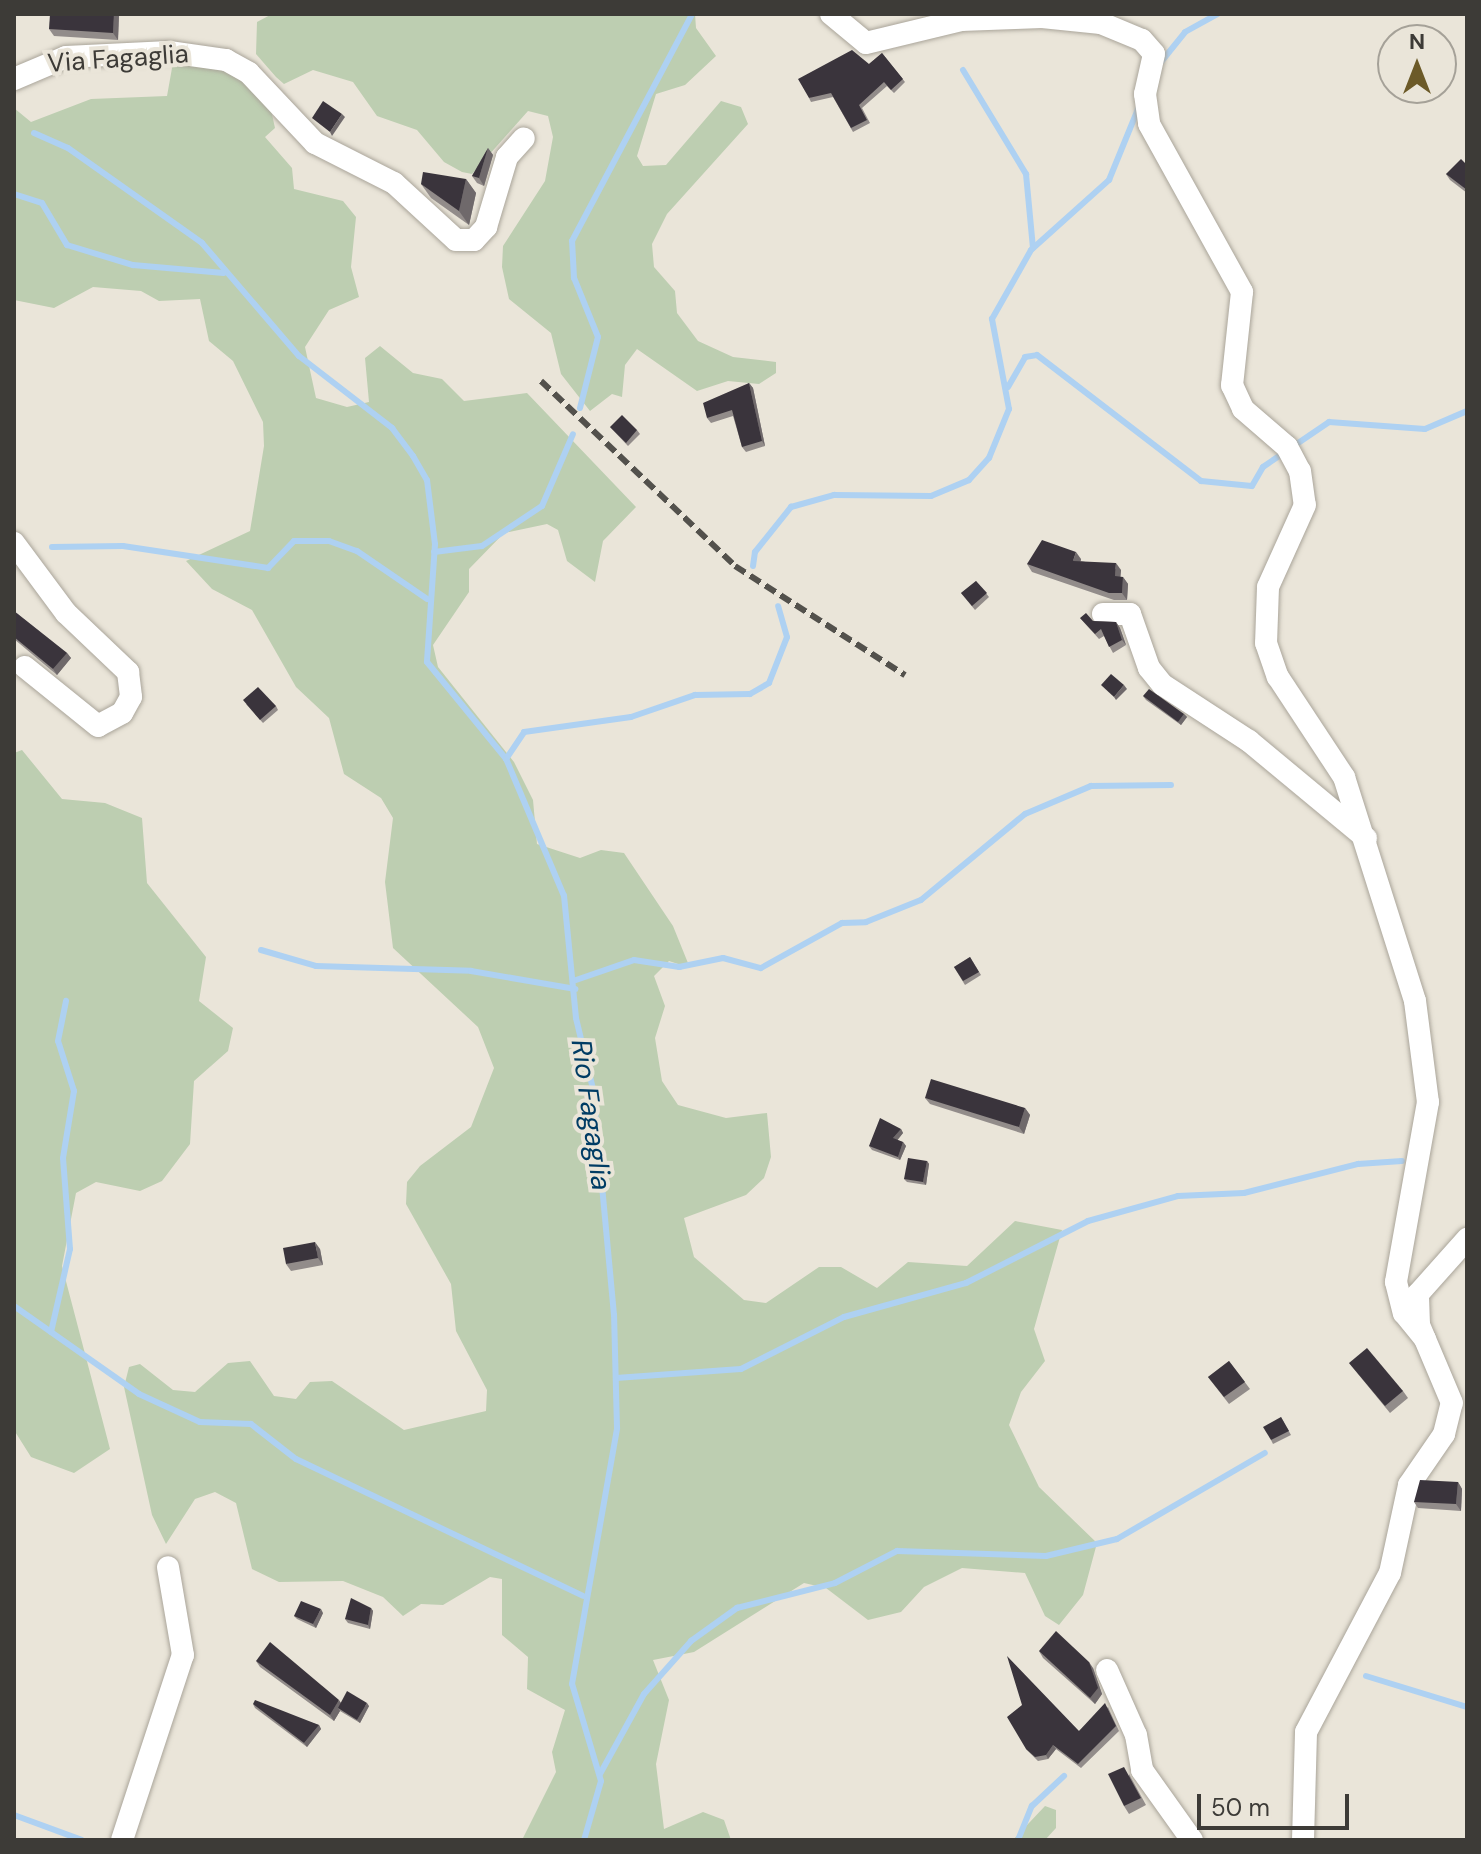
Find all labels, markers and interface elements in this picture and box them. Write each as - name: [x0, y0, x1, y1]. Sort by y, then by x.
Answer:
- north arrow: [1377, 24, 1457, 104]
- text: N: [1409, 27, 1425, 56]
- street label: Via Fagaglia: [46, 39, 190, 79]
- water label: Rio Fagaglia: [564, 1037, 618, 1193]
- scale bar: [1201, 1778, 1353, 1828]
- text: 50 m: [1211, 1792, 1270, 1823]

